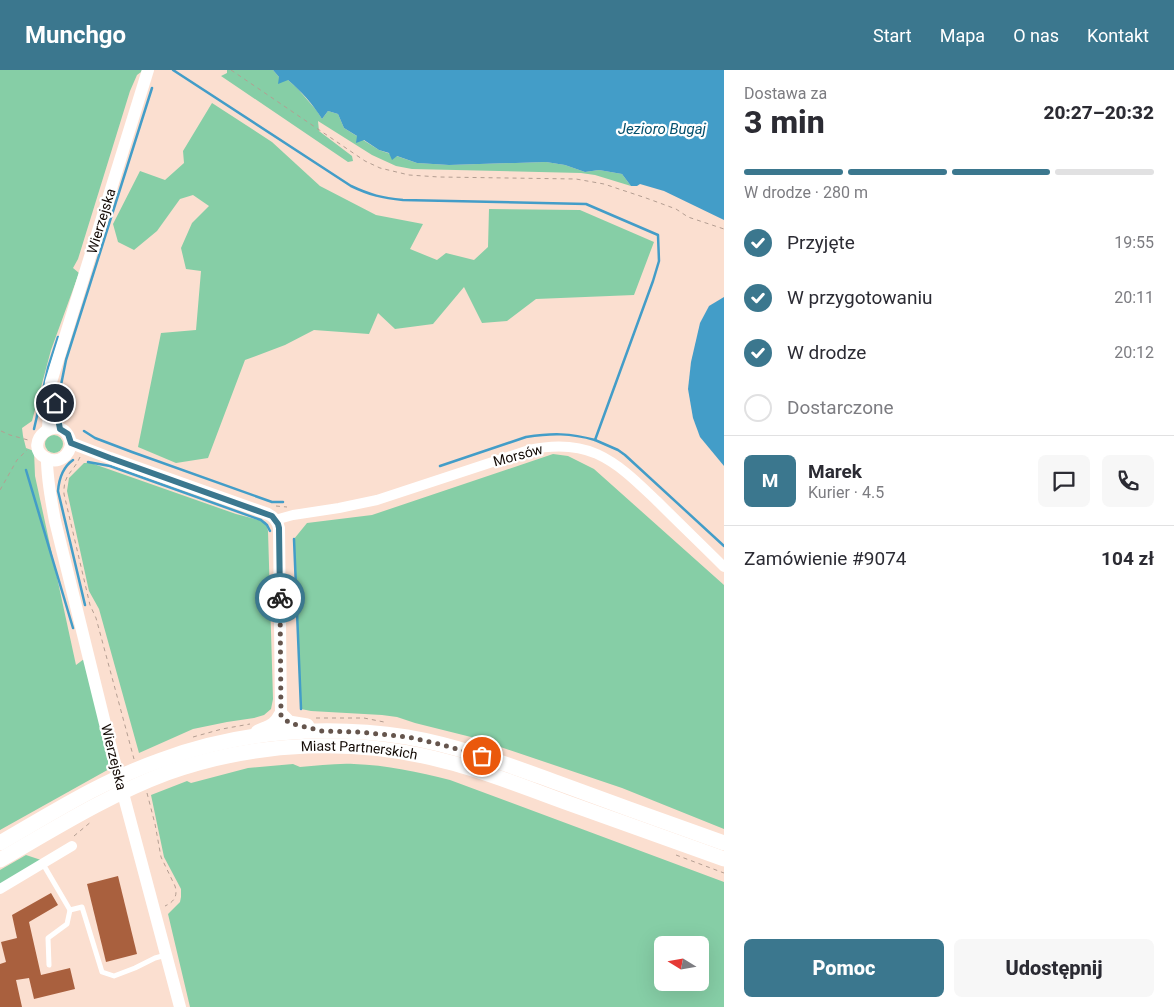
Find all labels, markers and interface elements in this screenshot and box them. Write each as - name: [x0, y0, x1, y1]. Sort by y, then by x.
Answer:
- text: Munchgo: [25, 21, 126, 49]
- text: Start: [873, 25, 912, 46]
- text: Mapa: [940, 25, 985, 46]
- text: O nas: [1013, 25, 1059, 46]
- text: Kontakt: [1087, 25, 1149, 46]
- text: Dostawa za: [744, 84, 827, 103]
- text: 20:27–20:32: [1043, 101, 1154, 124]
- text: 3 min: [744, 103, 825, 141]
- water label: Jezioro Bugaj: [618, 120, 707, 138]
- text: W drodze · 280 m: [744, 183, 868, 202]
- street label: Wierzejska: [83, 186, 119, 256]
- icon: check: [744, 229, 772, 257]
- text: Przyjęte: [787, 231, 855, 254]
- text: 19:55: [1114, 233, 1154, 252]
- icon: check: [744, 284, 772, 312]
- text: W przygotowaniu: [787, 286, 933, 309]
- text: 20:11: [1114, 288, 1154, 307]
- icon: check: [744, 339, 772, 367]
- text: W drodze: [787, 341, 866, 364]
- text: 20:12: [1114, 343, 1154, 362]
- pin: [34, 382, 76, 424]
- icon: home: [41, 389, 69, 417]
- text: Dostarczone: [787, 396, 894, 419]
- street label: Morsów: [491, 441, 545, 469]
- button: chat: [1038, 455, 1090, 507]
- button: phone: [1102, 455, 1154, 507]
- text: Marek: [808, 460, 862, 483]
- text: M: [762, 469, 778, 492]
- text: Kurier · 4.5: [808, 483, 884, 502]
- text: Zamówienie #9074: [744, 547, 907, 570]
- text: 104 zł: [1101, 547, 1154, 570]
- courier: [255, 573, 305, 623]
- icon: bike: [266, 584, 294, 612]
- street label: Wierzejska: [98, 722, 130, 792]
- pin: [461, 735, 503, 777]
- street label: Miast Partnerskich: [300, 738, 419, 763]
- icon: bag: [468, 742, 496, 770]
- north arrow: [654, 936, 709, 991]
- map controls: [654, 936, 709, 991]
- button: Pomoc: [744, 939, 944, 997]
- button: Udostępnij: [954, 939, 1154, 997]

